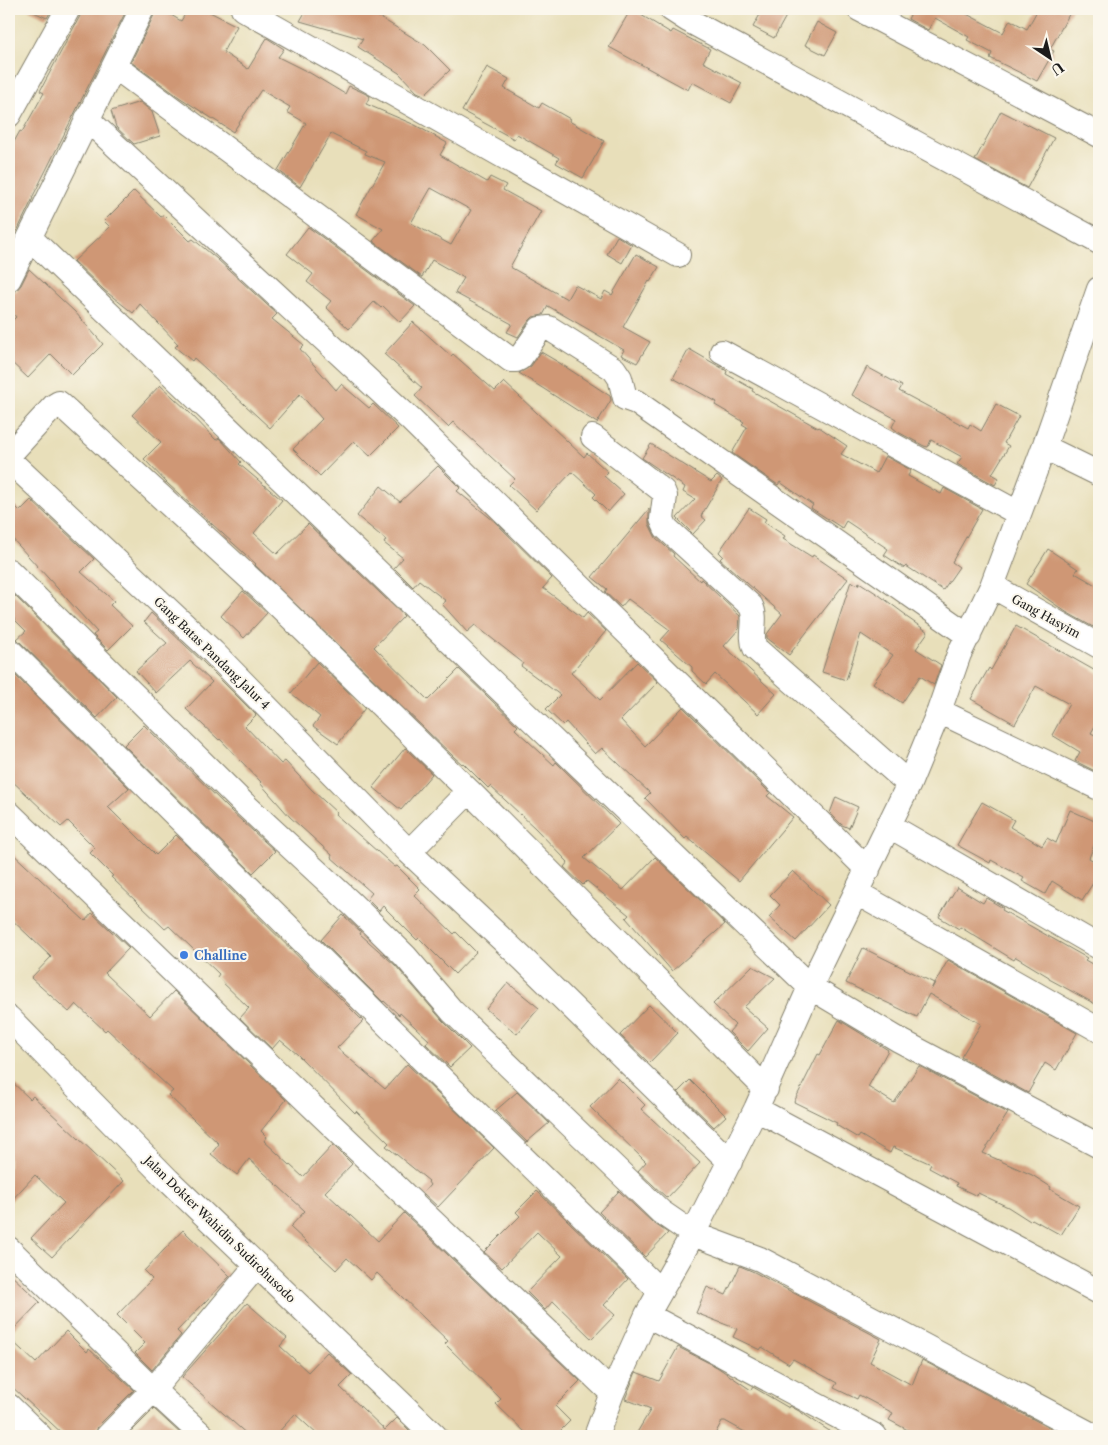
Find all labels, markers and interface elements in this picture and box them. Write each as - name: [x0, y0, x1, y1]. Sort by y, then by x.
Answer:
- north arrow: [1026, 32, 1076, 82]
- text: U: [1047, 58, 1067, 80]
- street label: Gang Hasyim: [1009, 591, 1083, 641]
- street label: Gang Batas Pandang Jalur 4: [151, 594, 273, 712]
- place label: Challine: [194, 948, 247, 963]
- marker: Challine: [178, 949, 190, 961]
- street label: Jalan Dokter Wahidin Sudirohusodo: [140, 1151, 299, 1305]

